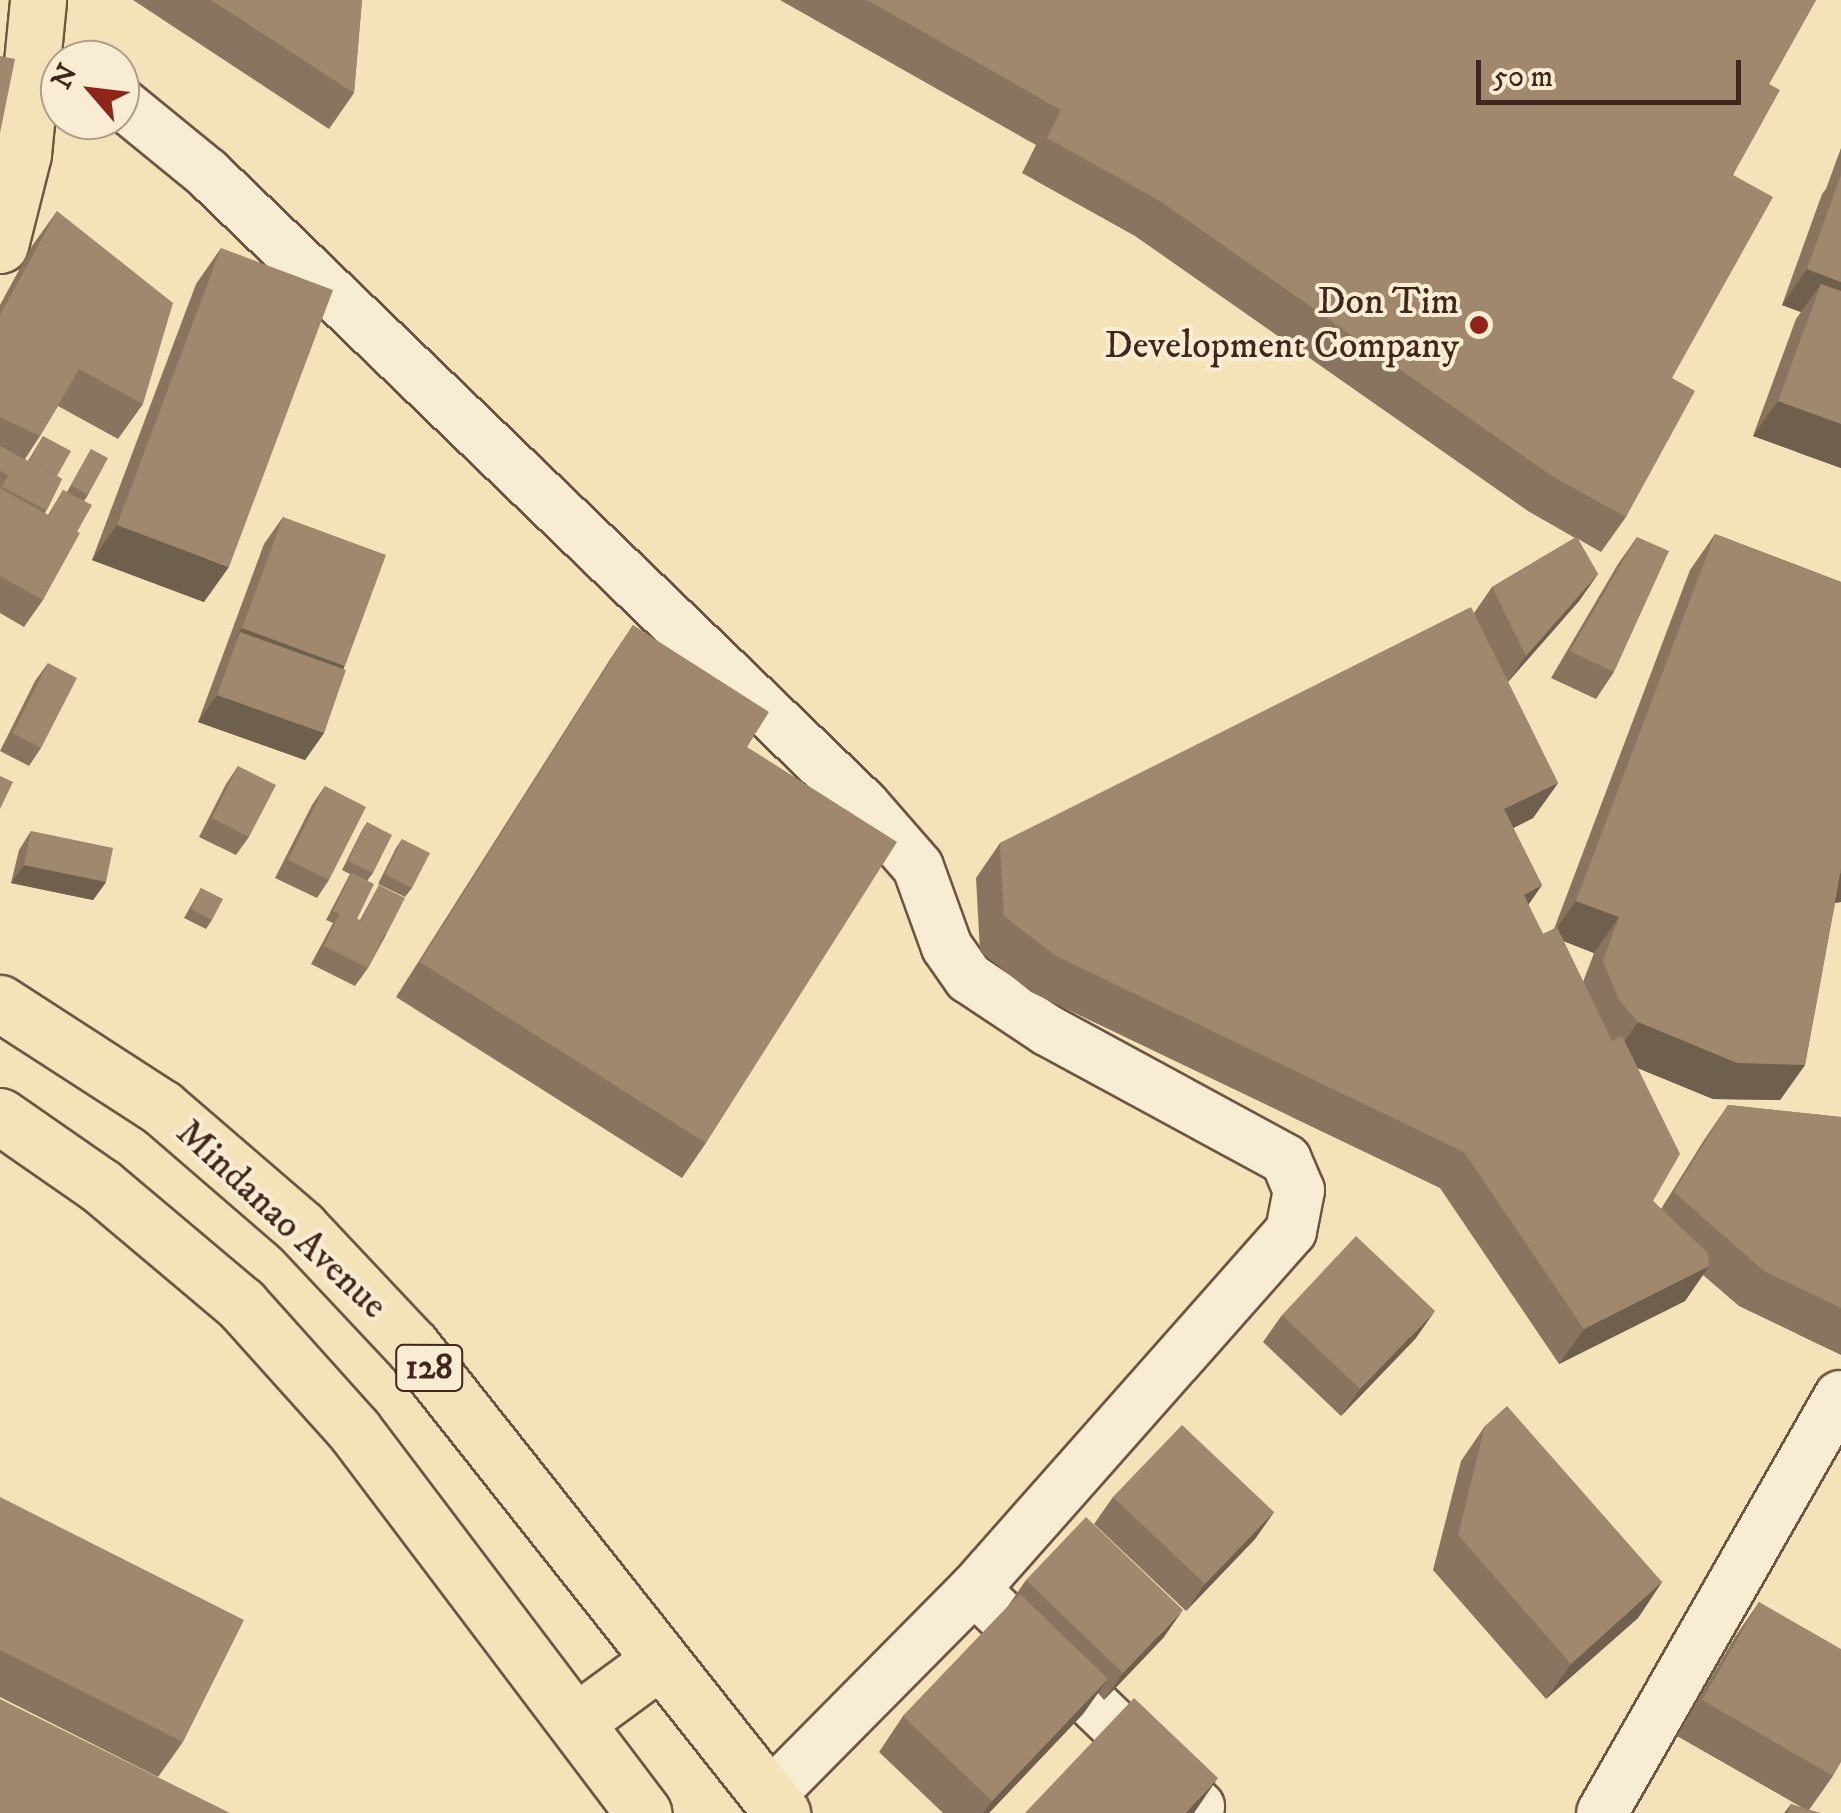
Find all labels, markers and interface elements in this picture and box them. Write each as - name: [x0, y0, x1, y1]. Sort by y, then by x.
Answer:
- north arrow: [40, 40, 140, 140]
- scale bar: [1481, 40, 1746, 102]
- text: N: [44, 58, 86, 95]
- text: 50 m: [1493, 59, 1553, 96]
- place label: Don Tim Development Company: [1104, 280, 1459, 370]
- marker: Don Tim Development Company: [1468, 314, 1490, 336]
- street label: Mindanao Avenue: [166, 1111, 396, 1329]
- road number: 128: [394, 1338, 464, 1398]

